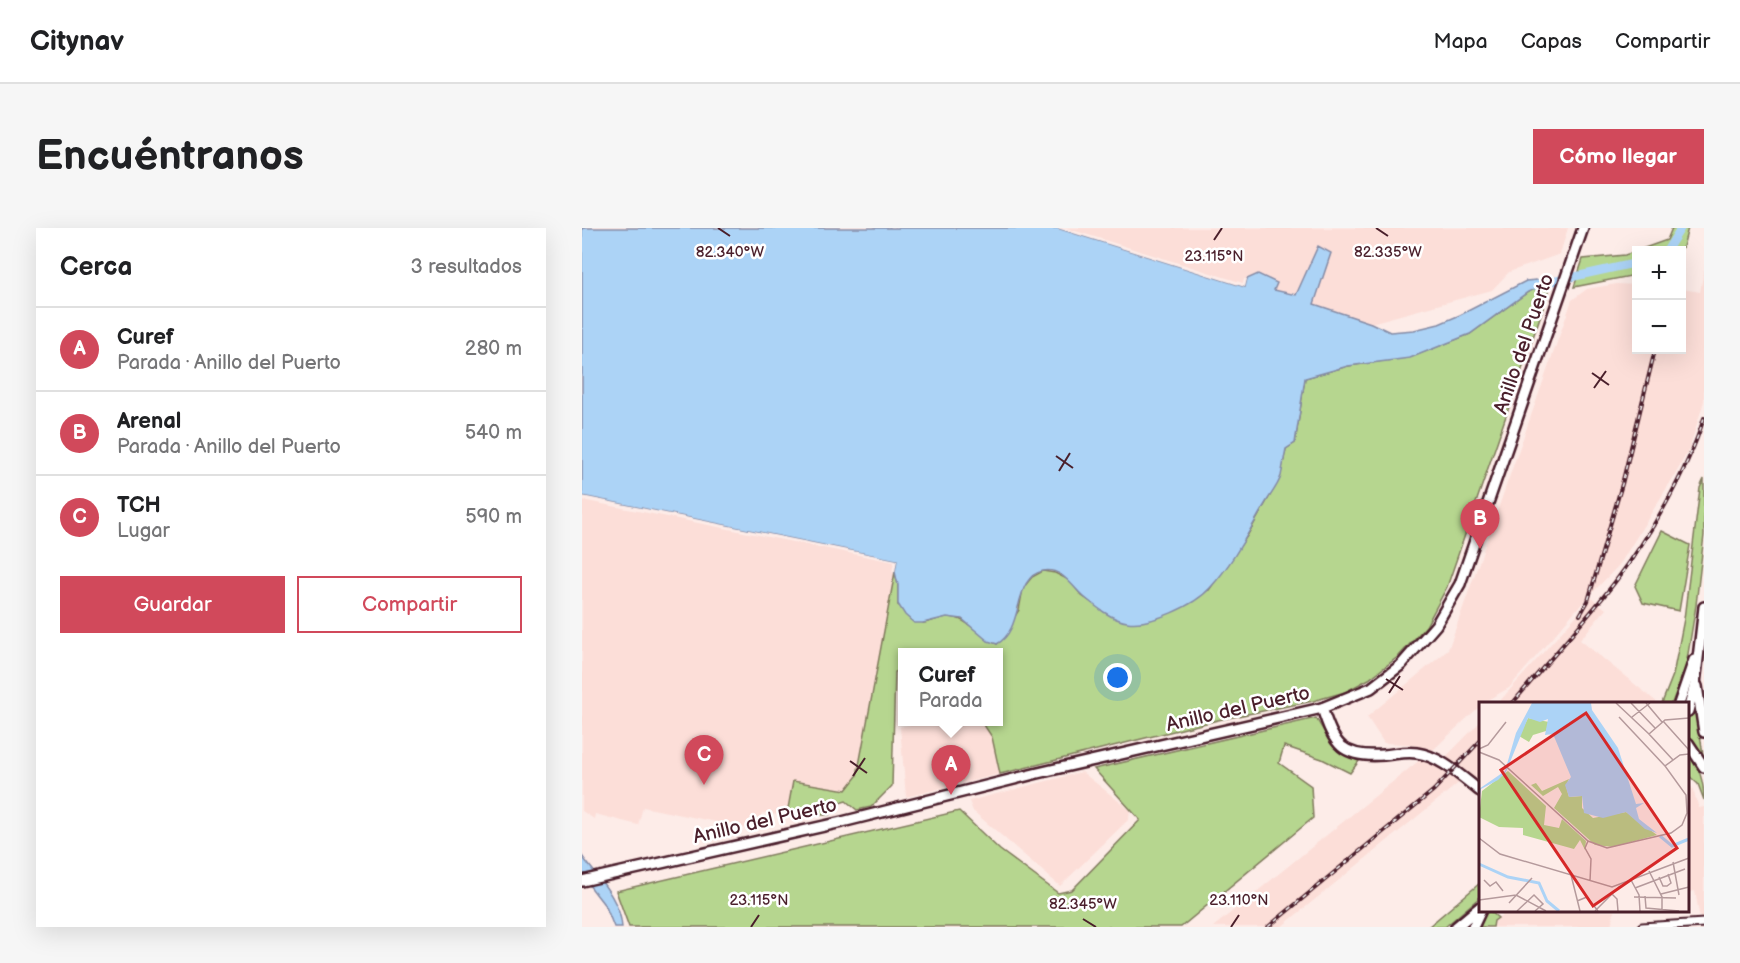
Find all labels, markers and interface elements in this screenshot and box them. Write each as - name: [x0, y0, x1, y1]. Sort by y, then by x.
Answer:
- text: Citynav: [30, 25, 124, 58]
- text: Mapa: [1434, 29, 1488, 54]
- text: Capas: [1521, 29, 1582, 54]
- text: Compartir: [1615, 29, 1710, 54]
- button: Cómo llegar: [1533, 129, 1704, 184]
- text: Encuéntranos: [36, 131, 304, 182]
- text: 82.340°W: [696, 243, 764, 262]
- text: 82.335°W: [1354, 243, 1422, 262]
- map controls: [1632, 246, 1686, 354]
- button: +: [1632, 246, 1686, 300]
- text: 23.115°N: [1185, 247, 1243, 266]
- text: Cerca: [60, 252, 132, 283]
- text: 3 resultados: [411, 255, 522, 279]
- street label: Anillo del Puerto: [1489, 271, 1559, 417]
- button: −: [1632, 300, 1686, 354]
- text: Curef: [117, 324, 174, 351]
- text: A: [73, 337, 86, 361]
- text: 280 m: [465, 337, 522, 361]
- text: Parada · Anillo del Puerto: [117, 351, 341, 375]
- text: Arenal: [117, 408, 181, 435]
- text: B: [72, 421, 87, 445]
- text: 540 m: [465, 421, 522, 445]
- text: Parada · Anillo del Puerto: [117, 435, 341, 459]
- text: TCH: [117, 492, 161, 519]
- pin: B: [1460, 500, 1500, 549]
- text: C: [72, 505, 87, 529]
- text: 590 m: [465, 505, 522, 529]
- text: Lugar: [117, 519, 170, 543]
- button: Guardar: [60, 576, 285, 633]
- button: Compartir: [297, 576, 522, 633]
- popup: [898, 648, 1003, 726]
- text: Curef: [918, 662, 976, 689]
- your location: [1103, 663, 1132, 692]
- street label: Anillo del Puerto: [1164, 681, 1312, 737]
- text: Parada: [918, 689, 983, 713]
- inset map: [1479, 702, 1689, 912]
- pin: C: [684, 736, 724, 785]
- pin: A: [932, 746, 970, 795]
- street label: Anillo del Puerto: [691, 793, 839, 849]
- text: 23.115°N: [730, 891, 788, 910]
- text: 23.110°N: [1209, 891, 1269, 910]
- text: 82.345°W: [1049, 895, 1117, 914]

